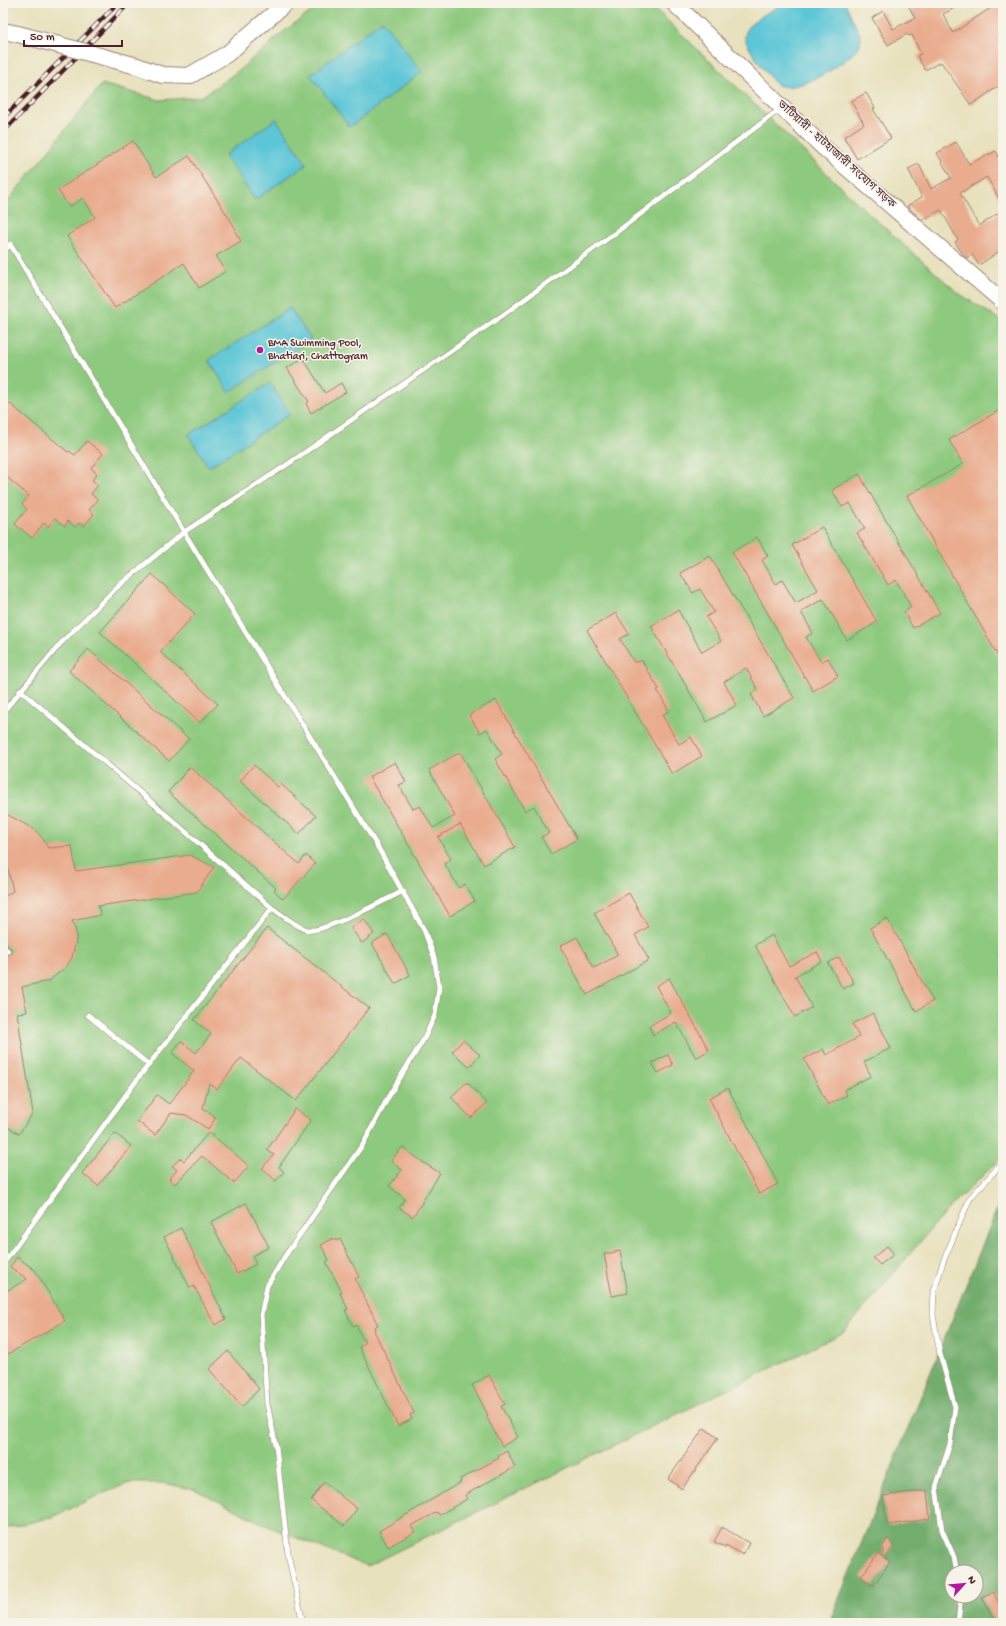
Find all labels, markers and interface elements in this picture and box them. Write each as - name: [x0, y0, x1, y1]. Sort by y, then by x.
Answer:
- scale bar: [24, 22, 122, 48]
- text: 50 m: [30, 31, 55, 45]
- street label: ভাটিয়ারী - হাটহাজারী সংযোগ সড়ক: [774, 97, 899, 211]
- place label: BMA Swimming Pool, Bhatiari, Chattogram: [267, 338, 368, 363]
- marker: BMA Swimming Pool, Bhatiari, Chattogram: [255, 345, 265, 355]
- north arrow: [944, 1564, 984, 1604]
- text: N: [964, 1574, 978, 1586]

